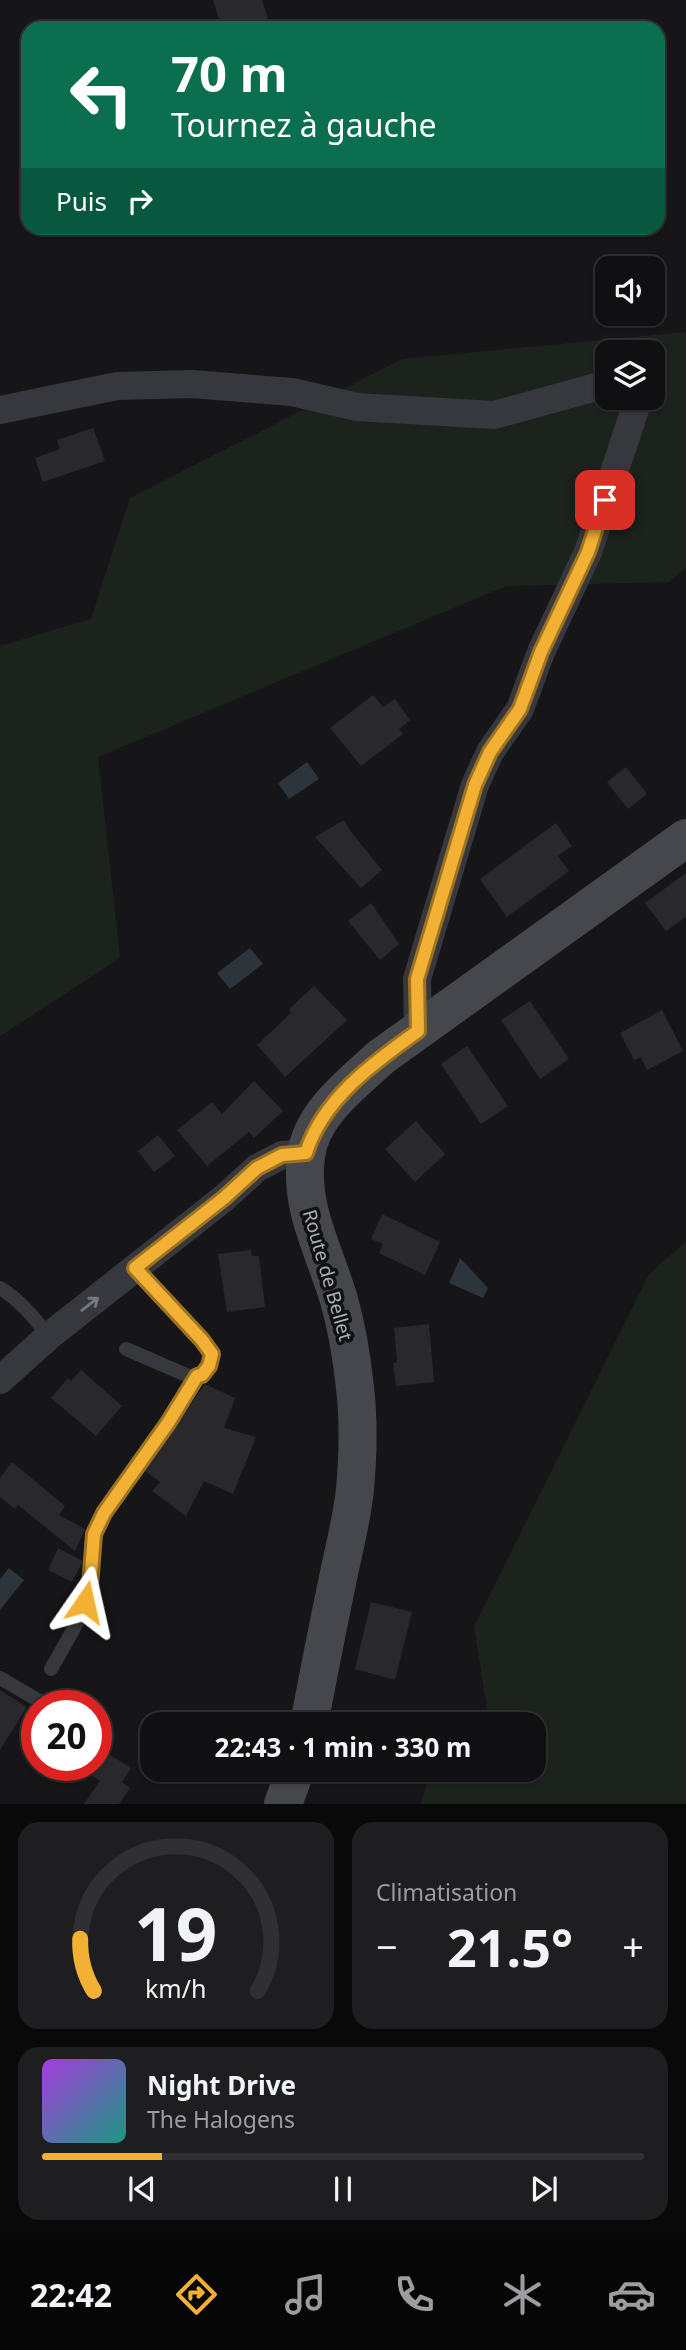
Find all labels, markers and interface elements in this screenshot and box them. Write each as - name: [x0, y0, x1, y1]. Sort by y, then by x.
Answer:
- text: 70 m: [171, 40, 288, 106]
- icon: left: [56, 49, 147, 140]
- text: Tournez à gauche: [171, 103, 437, 146]
- icon: right: [121, 182, 159, 220]
- text: Puis: [56, 183, 107, 219]
- map controls: [595, 256, 665, 410]
- button: sound: [595, 256, 665, 326]
- button: layers: [595, 340, 665, 410]
- pin: [575, 470, 635, 530]
- icon: arrive: [586, 481, 624, 519]
- street label: Route de Bellet: [297, 1206, 359, 1344]
- one-way arrow: [80, 1297, 98, 1312]
- position arrow: [48, 1565, 122, 1639]
- speed limit sign: 20: [21, 1690, 112, 1781]
- text: 22:43 · 1 min · 330 m: [215, 1729, 471, 1765]
- text: Climatisation: [376, 1876, 517, 1908]
- text: 19: [134, 1884, 218, 1983]
- text: 21.5°: [447, 1911, 573, 1982]
- text: −: [376, 1920, 398, 1972]
- text: +: [622, 1920, 644, 1972]
- text: km/h: [145, 1971, 207, 2005]
- text: Night Drive: [147, 2067, 296, 2103]
- text: The Halogens: [147, 2103, 295, 2135]
- icon: previous: [123, 2170, 161, 2208]
- icon: pause: [324, 2170, 362, 2208]
- icon: next: [525, 2170, 563, 2208]
- icon: directions: [172, 2270, 221, 2319]
- icon: music: [281, 2270, 330, 2319]
- icon: phone: [390, 2270, 439, 2319]
- icon: climate: [498, 2270, 547, 2319]
- icon: car: [607, 2270, 656, 2319]
- text: 22:42: [30, 2273, 112, 2316]

